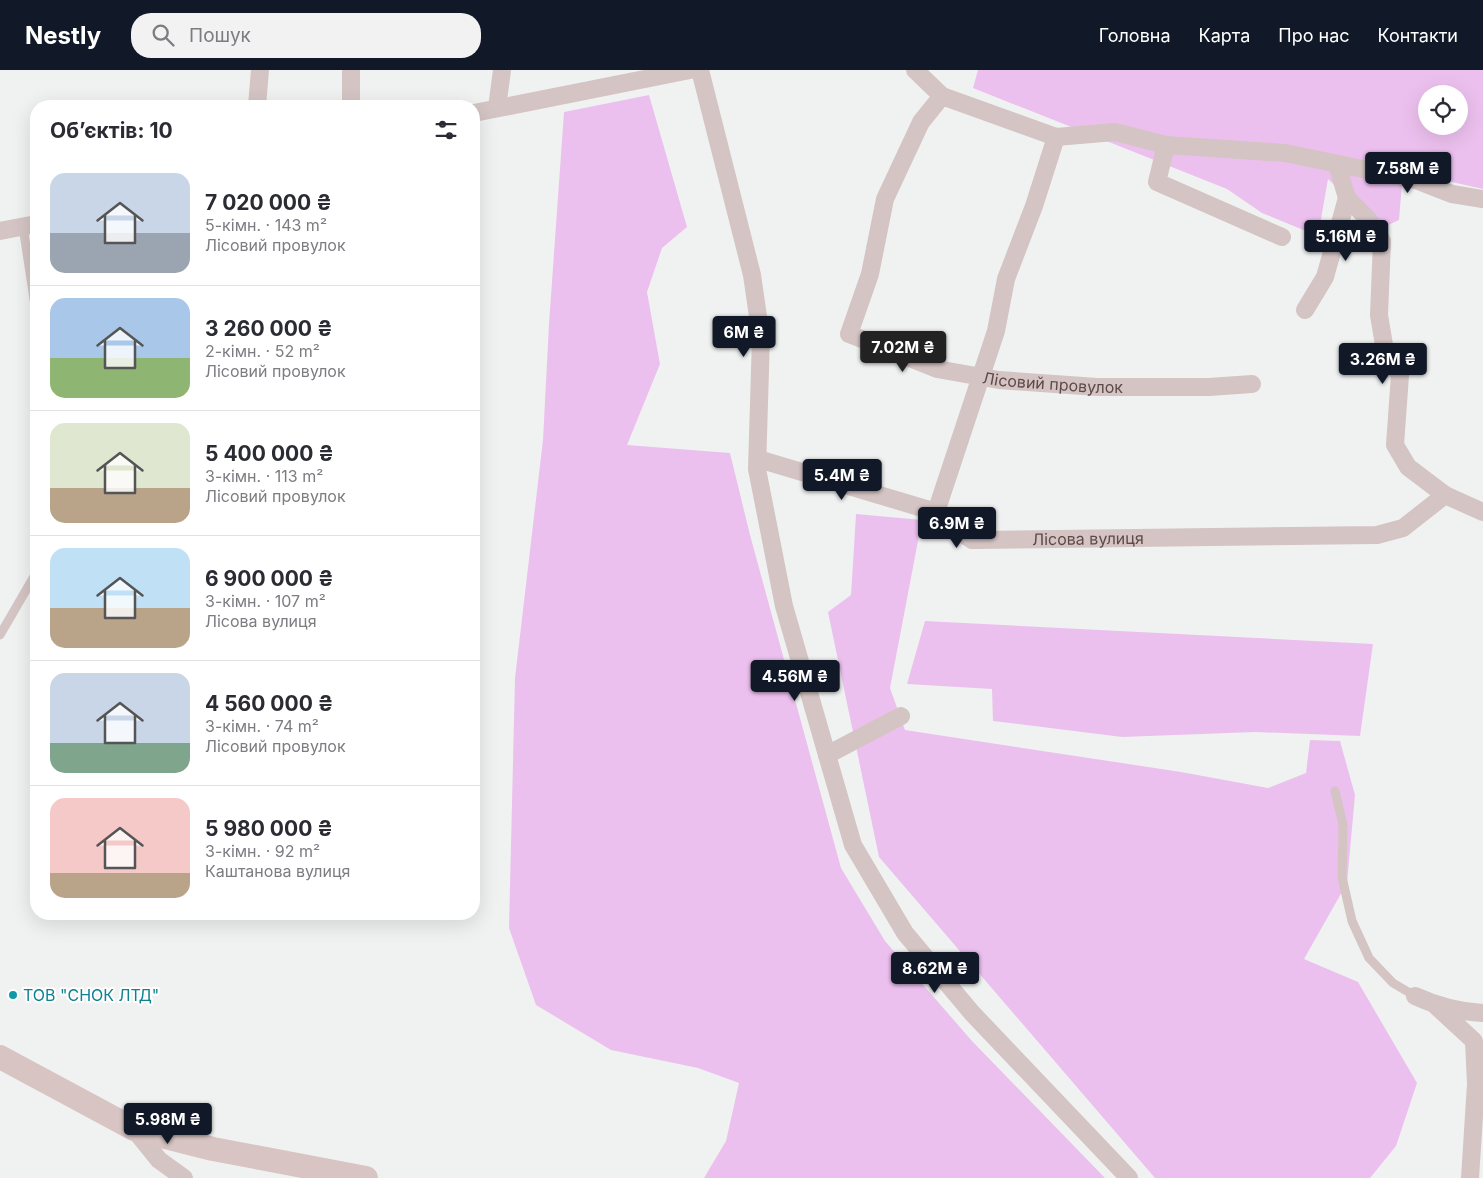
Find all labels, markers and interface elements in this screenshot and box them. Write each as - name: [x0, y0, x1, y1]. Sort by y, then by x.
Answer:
- search box: [131, 13, 481, 58]
- text: Nestly: [25, 21, 101, 50]
- icon: search: [149, 21, 177, 49]
- text: Пошук: [189, 24, 251, 47]
- text: Головна: [1099, 25, 1171, 46]
- text: Карта: [1199, 25, 1250, 46]
- text: Про нас: [1278, 25, 1350, 46]
- text: Контакти: [1378, 25, 1458, 46]
- map controls: [1418, 85, 1468, 135]
- button: locate: [1418, 85, 1468, 135]
- icon: filters: [432, 116, 460, 144]
- text: Об’єктів: 10: [50, 118, 173, 143]
- pin: 7.58M ₴: [1362, 152, 1454, 194]
- text: 7.58M ₴: [1376, 158, 1440, 178]
- text: 7 020 000 ₴: [205, 190, 332, 215]
- icon: home: [90, 193, 150, 253]
- text: 5-кімн. · 143 m²: [205, 215, 327, 235]
- pin: 5.16M ₴: [1300, 220, 1392, 262]
- text: 5.16M ₴: [1315, 226, 1377, 246]
- text: Лісовий провулок: [205, 235, 346, 255]
- text: 3 260 000 ₴: [205, 316, 333, 341]
- pin: 6M ₴: [714, 316, 774, 358]
- icon: home: [90, 318, 150, 378]
- text: 6M ₴: [724, 322, 764, 342]
- pin: 7.02M ₴: [857, 330, 949, 373]
- text: 7.02M ₴: [871, 337, 935, 357]
- text: 2-кімн. · 52 m²: [205, 341, 320, 361]
- pin: 3.26M ₴: [1337, 342, 1429, 385]
- text: 3.26M ₴: [1350, 349, 1416, 369]
- text: Лісовий провулок: [205, 361, 346, 381]
- street label: Лісовий провулок: [981, 367, 1123, 397]
- text: 5 400 000 ₴: [205, 441, 334, 466]
- icon: home: [90, 443, 150, 503]
- pin: 5.4M ₴: [801, 458, 883, 501]
- text: 5.4M ₴: [814, 465, 870, 485]
- text: 3-кімн. · 113 m²: [205, 466, 323, 486]
- text: Лісовий провулок: [205, 486, 346, 506]
- pin: 6.9M ₴: [916, 506, 998, 549]
- text: 6.9M ₴: [929, 513, 985, 533]
- street label: Лісова вулиця: [1032, 528, 1144, 549]
- text: 6 900 000 ₴: [205, 566, 334, 591]
- icon: home: [90, 568, 150, 628]
- text: 3-кімн. · 107 m²: [205, 591, 326, 611]
- text: Лісова вулиця: [205, 611, 317, 631]
- pin: 4.56M ₴: [749, 660, 841, 702]
- text: 4.56M ₴: [762, 666, 828, 686]
- text: 4 560 000 ₴: [205, 691, 333, 716]
- icon: home: [90, 693, 150, 753]
- text: 3-кімн. · 74 m²: [205, 716, 319, 736]
- text: Лісовий провулок: [205, 736, 346, 756]
- text: 5 980 000 ₴: [205, 816, 333, 841]
- icon: home: [90, 818, 150, 878]
- text: 3-кімн. · 92 m²: [205, 841, 320, 861]
- text: Каштанова вулиця: [205, 861, 350, 881]
- pin: 8.62M ₴: [889, 952, 981, 994]
- text: 8.62M ₴: [902, 958, 968, 978]
- place label: ТОВ "СНОК ЛТД": [23, 985, 159, 1005]
- marker: ТОВ "СНОК ЛТД": [7, 989, 19, 1001]
- pin: 5.98M ₴: [122, 1102, 214, 1145]
- text: 5.98M ₴: [135, 1109, 201, 1129]

